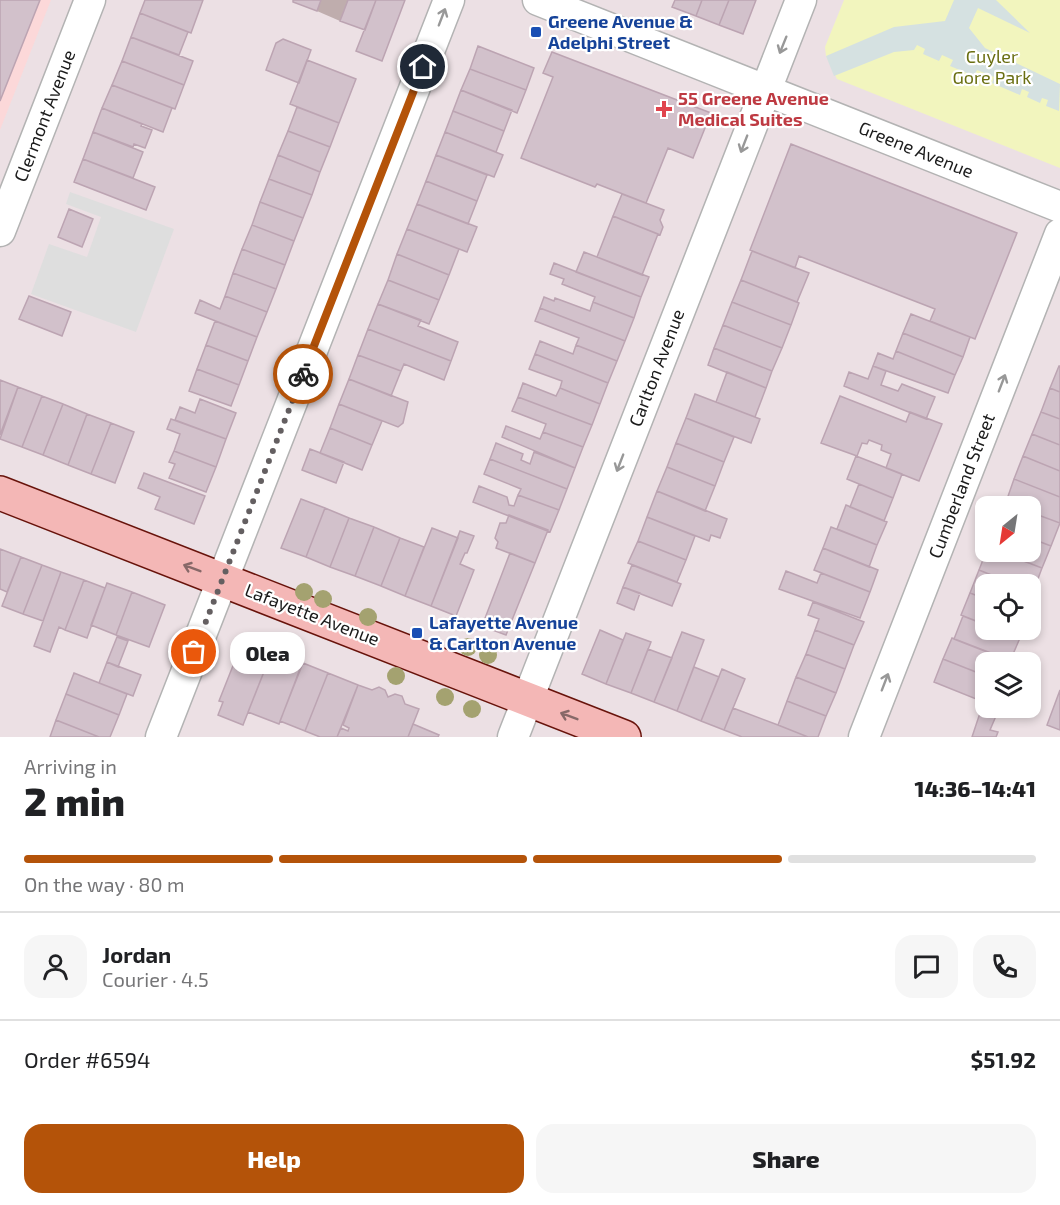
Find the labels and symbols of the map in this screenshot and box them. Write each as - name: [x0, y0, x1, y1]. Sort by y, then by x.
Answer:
- one-way arrow: [437, 8, 448, 26]
- place label: Greene Avenue & Adelphi Street: [548, 10, 693, 53]
- marker: Greene Avenue & Adelphi Street: [529, 25, 543, 39]
- one-way arrow: [777, 35, 788, 54]
- pin: [397, 41, 448, 92]
- park label: Cuyler Gore Park: [952, 45, 1032, 88]
- street label: Clermont Avenue: [9, 46, 79, 185]
- place label: 55 Greene Avenue Medical Suites: [678, 87, 829, 130]
- marker: 55 Greene Avenue Medical Suites: [655, 100, 673, 118]
- street label: Greene Avenue: [856, 116, 977, 182]
- one-way arrow: [738, 134, 749, 153]
- street label: Carlton Avenue: [624, 306, 689, 429]
- courier: [273, 344, 333, 404]
- one-way arrow: [997, 375, 1008, 393]
- street label: Cumberland Street: [923, 410, 999, 561]
- one-way arrow: [614, 453, 625, 471]
- north arrow: [975, 496, 1041, 562]
- one-way arrow: [184, 562, 202, 573]
- street label: Lafayette Avenue: [242, 578, 383, 650]
- place label: Lafayette Avenue & Carlton Avenue: [429, 611, 578, 654]
- pin: [168, 626, 219, 677]
- marker: Lafayette Avenue & Carlton Avenue: [410, 626, 424, 640]
- callout: Olea: [230, 631, 305, 673]
- one-way arrow: [881, 674, 892, 692]
- one-way arrow: [561, 710, 579, 721]

